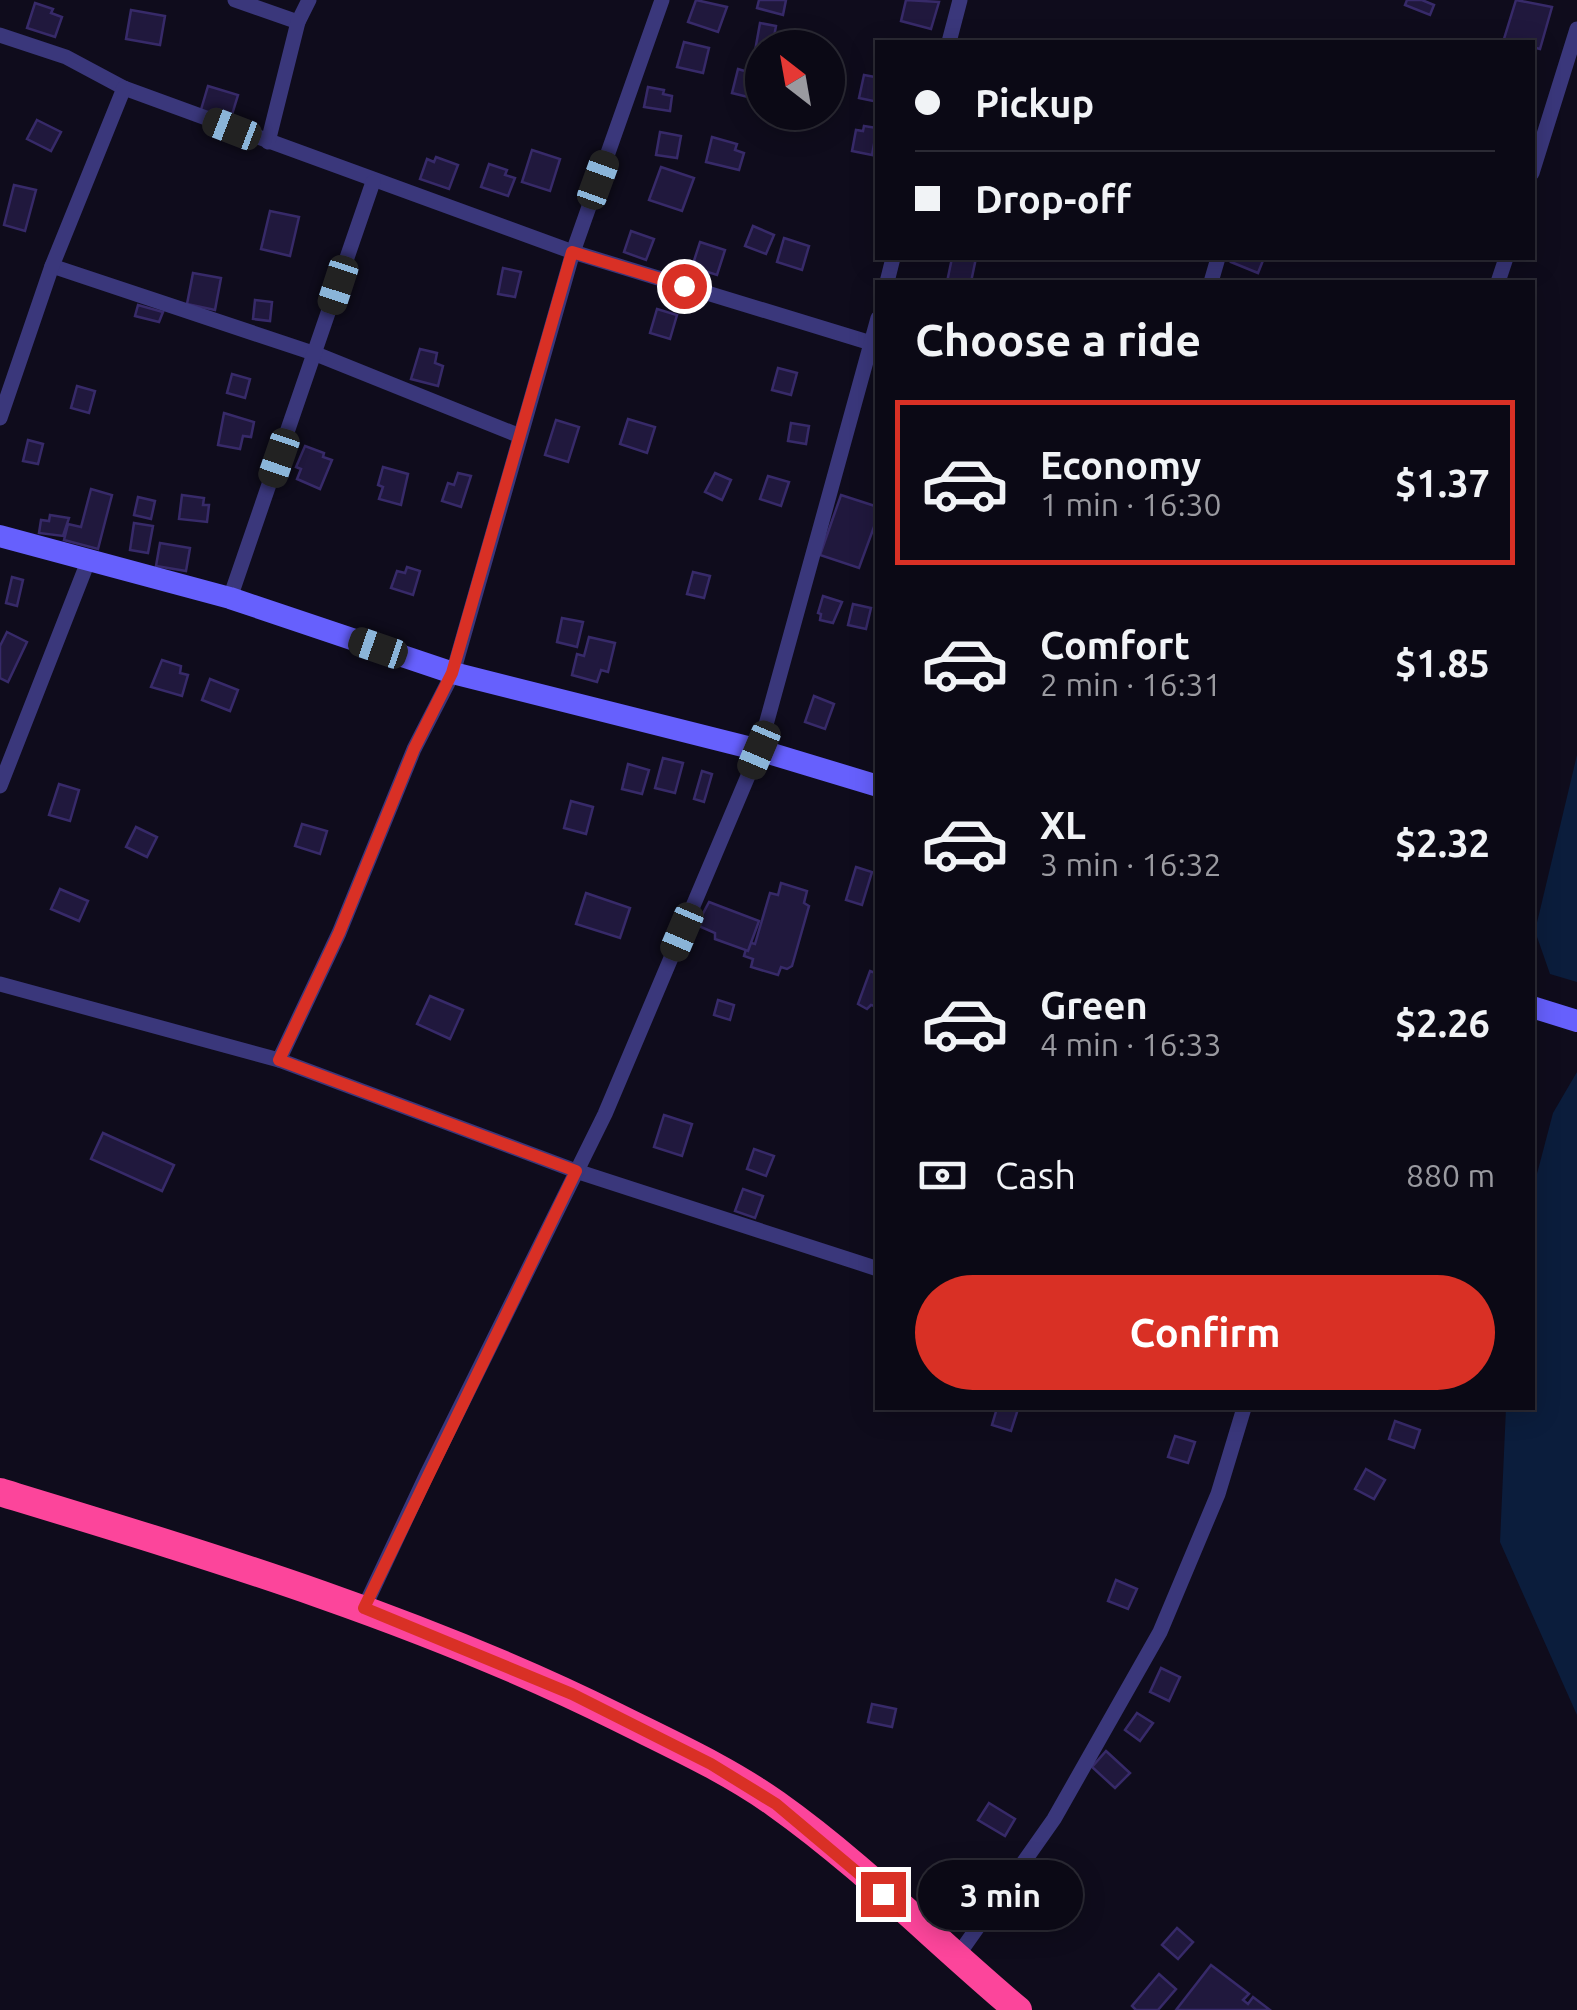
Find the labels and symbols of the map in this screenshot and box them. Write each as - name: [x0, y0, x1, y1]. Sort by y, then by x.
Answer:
- north arrow: [745, 30, 845, 130]
- car: [199, 104, 265, 154]
- car: [574, 147, 622, 213]
- car: [314, 252, 362, 318]
- route start: [662, 264, 707, 309]
- car: [255, 425, 303, 491]
- car: [345, 624, 411, 672]
- car: [733, 717, 785, 783]
- car: [656, 899, 708, 965]
- callout: 3 min: [918, 1859, 1083, 1929]
- route end: [861, 1872, 906, 1917]

